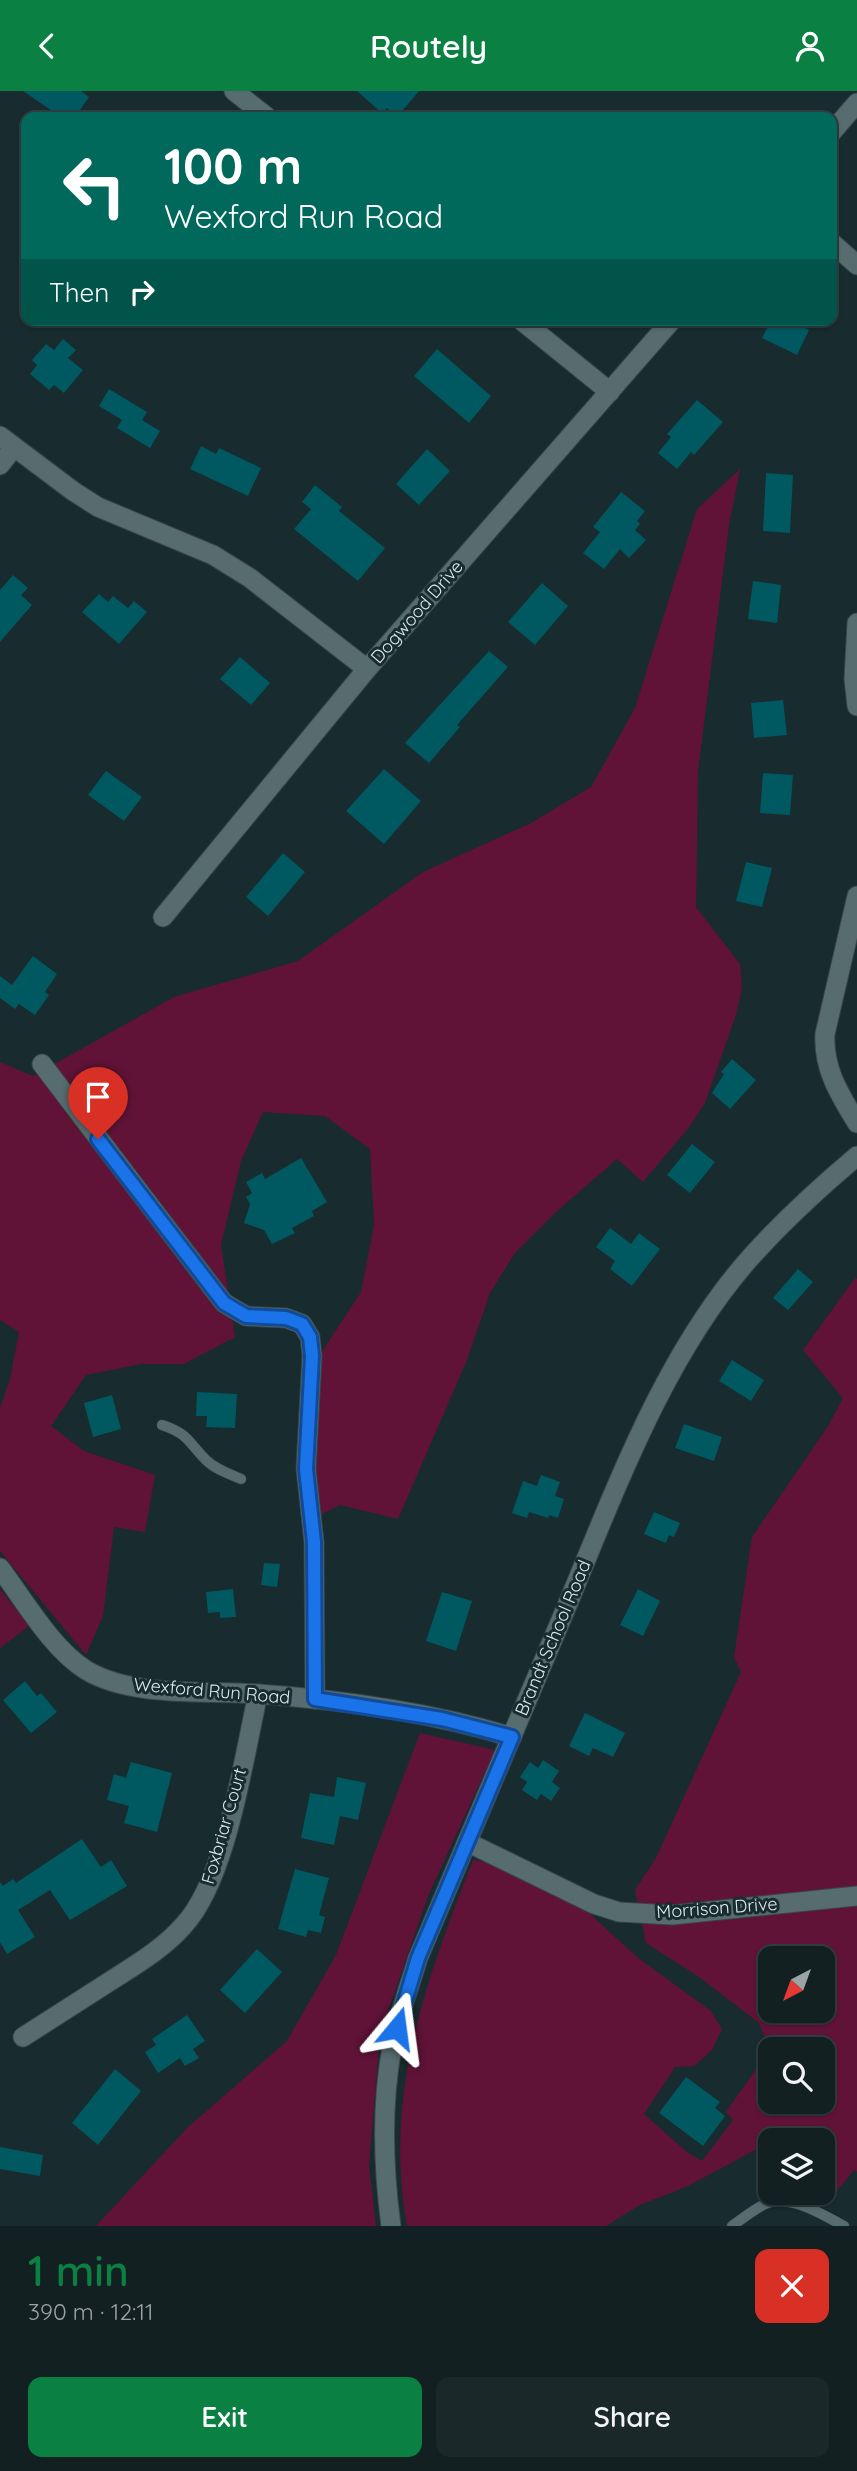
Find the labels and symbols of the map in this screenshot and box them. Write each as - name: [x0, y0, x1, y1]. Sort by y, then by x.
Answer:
- street label: Dogwood Drive: [365, 555, 468, 668]
- pin: [68, 1067, 128, 1139]
- street label: Brandt School Road: [509, 1557, 596, 1719]
- street label: Wexford Run Road: [133, 1672, 291, 1709]
- street label: Foxbriar Court: [196, 1765, 251, 1887]
- street label: Morrison Drive: [656, 1892, 778, 1923]
- north arrow: [758, 1946, 835, 2023]
- position arrow: [360, 1991, 434, 2065]

